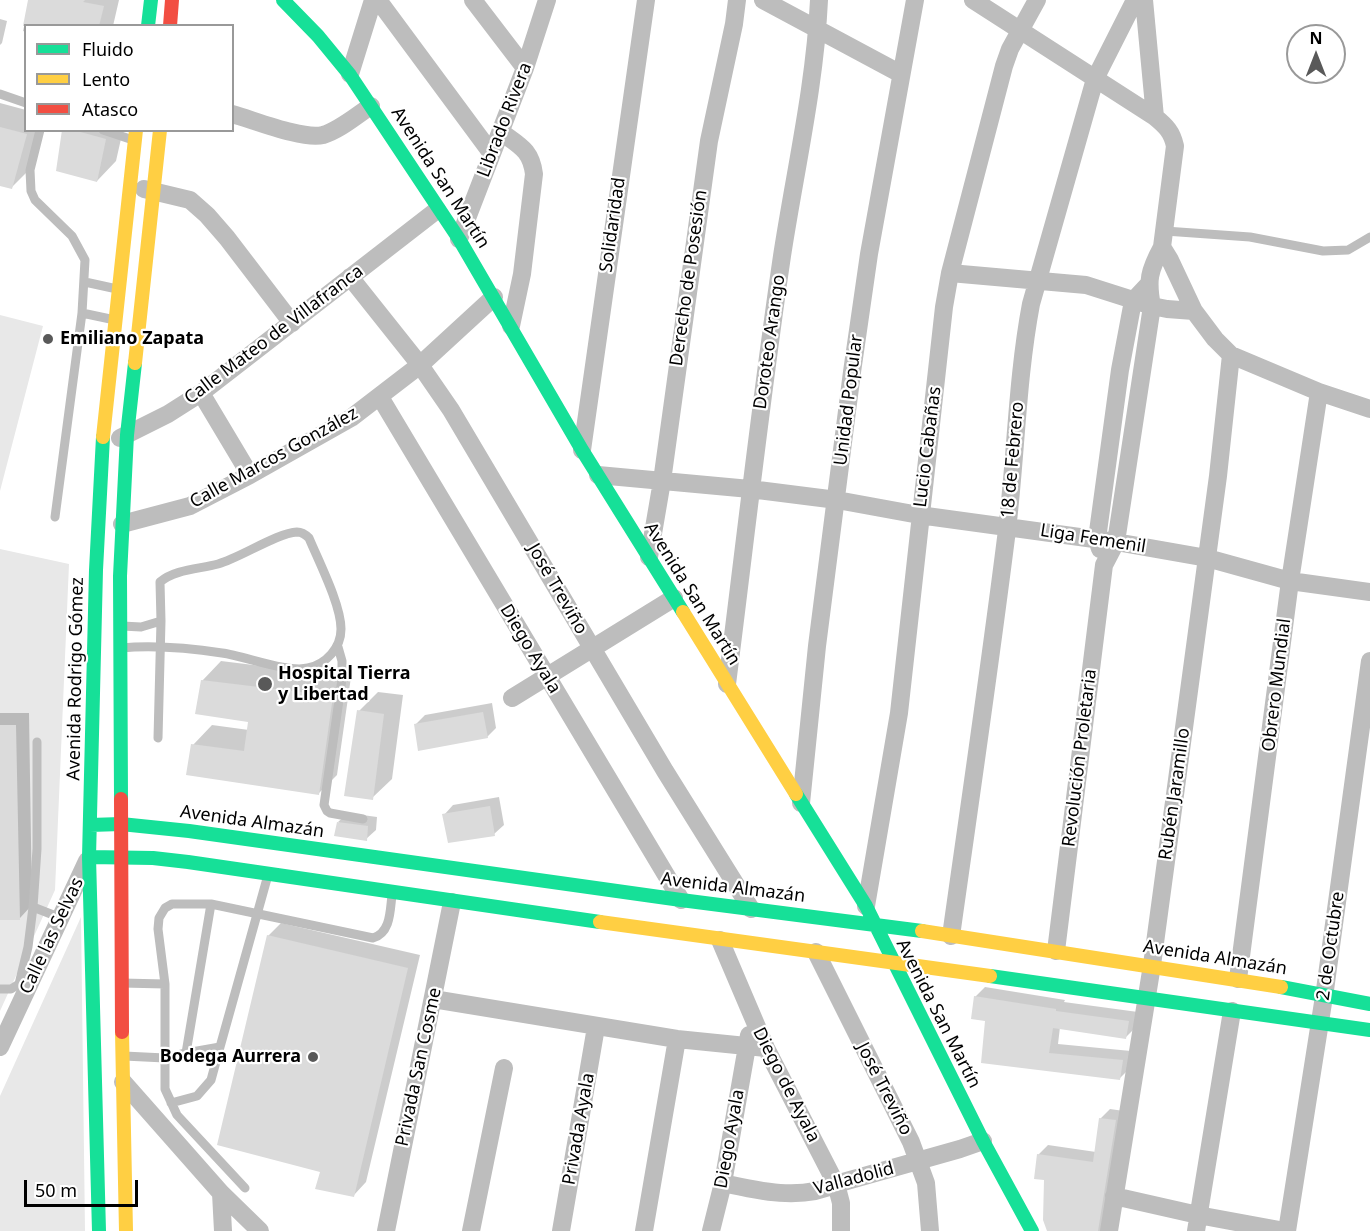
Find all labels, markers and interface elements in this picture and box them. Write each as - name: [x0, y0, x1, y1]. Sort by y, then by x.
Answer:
- legend: [24, 24, 234, 132]
- north arrow: [1286, 24, 1346, 84]
- text: N: [1309, 27, 1323, 49]
- text: Fluido: [82, 37, 134, 61]
- street label: Librado Rivera: [473, 60, 537, 180]
- text: Lento: [82, 67, 130, 91]
- text: Atasco: [82, 97, 138, 121]
- street label: Avenida San Martín: [386, 103, 494, 253]
- street label: Solidaridad: [596, 176, 630, 274]
- street label: Derecho de Posesión: [666, 189, 712, 367]
- street label: Calle Mateo de Villafranca: [180, 261, 368, 409]
- street label: Doroteo Arango: [750, 273, 790, 411]
- place label: Emiliano Zapata: [60, 328, 204, 350]
- marker: Emiliano Zapata: [41, 332, 55, 346]
- street label: Unidad Popular: [830, 333, 868, 467]
- street label: Lucio Cabañas: [910, 385, 946, 509]
- street label: 18 de Febrero: [997, 401, 1029, 519]
- street label: Calle Marcos González: [186, 403, 362, 513]
- street label: Avenida San Martín: [639, 519, 745, 669]
- street label: Liga Femenil: [1039, 520, 1147, 558]
- street label: José Treviño: [522, 540, 592, 638]
- street label: Avenida Rodrigo Gómez: [63, 577, 89, 781]
- street label: Diego Ayala: [495, 601, 565, 697]
- street label: Obrero Mundial: [1258, 617, 1296, 753]
- place label: Hospital Tierra y Libertad: [278, 663, 410, 706]
- street label: Revolución Proletaria: [1058, 668, 1102, 848]
- marker: Hospital Tierra y Libertad: [256, 675, 274, 693]
- street label: Rubén Jaramillo: [1155, 727, 1195, 861]
- street label: Avenida Almazán: [179, 801, 325, 843]
- street label: Avenida Almazán: [660, 868, 806, 908]
- street label: Calle las Selvas: [16, 874, 88, 998]
- street label: 2 de Octubre: [1313, 890, 1349, 1002]
- street label: Avenida San Martín: [891, 936, 985, 1092]
- street label: Avenida Almazán: [1142, 936, 1288, 980]
- street label: Privada San Cosme: [392, 986, 446, 1148]
- street label: Diego de Ayala: [748, 1024, 824, 1146]
- street label: José Treviño: [851, 1039, 917, 1139]
- place label: Bodega Aurrera: [160, 1046, 301, 1068]
- marker: Bodega Aurrera: [306, 1050, 320, 1064]
- street label: Privada Ayala: [559, 1071, 599, 1187]
- street label: Diego Ayala: [711, 1088, 749, 1190]
- street label: Valladolid: [811, 1158, 897, 1200]
- scale bar: [27, 1168, 141, 1206]
- text: 50 m: [35, 1178, 77, 1202]

